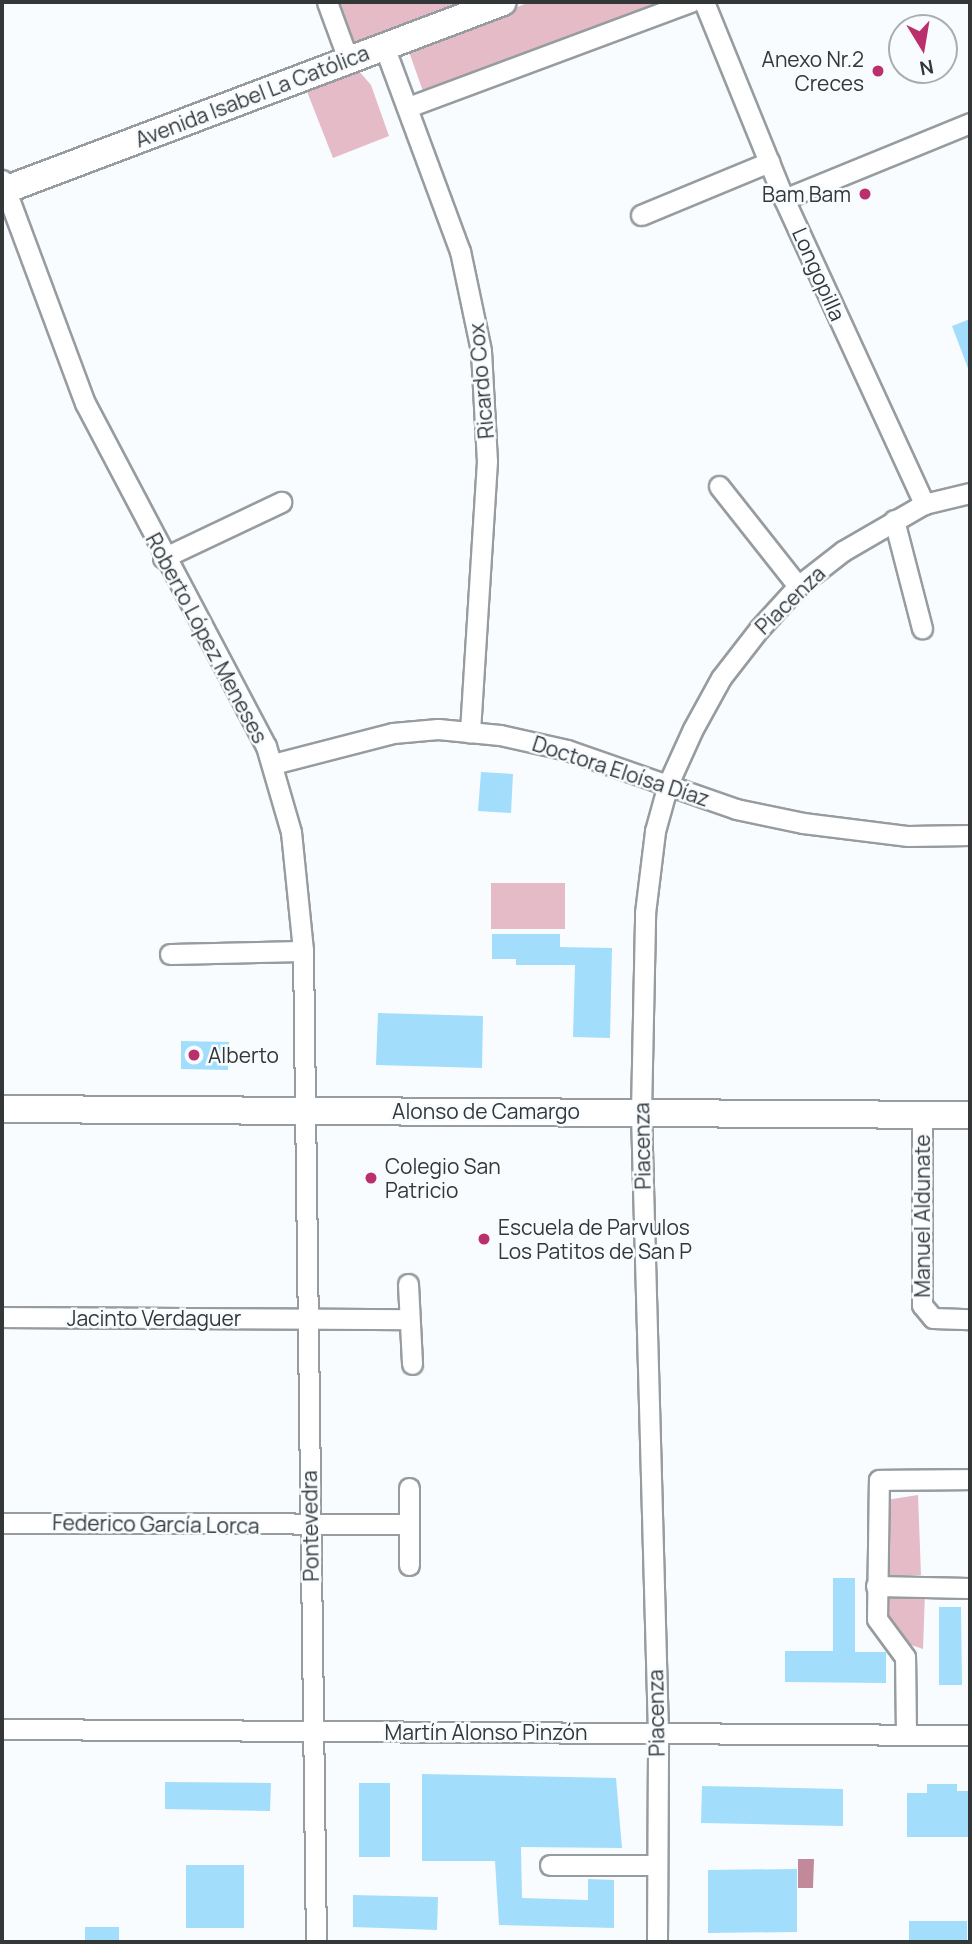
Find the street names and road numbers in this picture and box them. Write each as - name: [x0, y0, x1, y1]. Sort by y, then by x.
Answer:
- street label: Avenida Isabel La Católica: [131, 40, 373, 152]
- street label: Longopilla: [787, 224, 851, 324]
- street label: Ricardo Cox: [463, 322, 499, 440]
- street label: Roberto López Meneses: [141, 529, 273, 747]
- street label: Piacenza: [750, 561, 830, 639]
- street label: Doctora Eloísa Díaz: [529, 731, 713, 811]
- street label: Alonso de Camargo: [392, 1098, 580, 1124]
- street label: Piacenza: [629, 1102, 655, 1190]
- street label: Manuel Aldunate: [909, 1134, 935, 1298]
- street label: Jacinto Verdaguer: [67, 1305, 241, 1331]
- street label: Pontevedra: [296, 1470, 324, 1582]
- street label: Federico García Lorca: [52, 1510, 260, 1538]
- street label: Piacenza: [643, 1669, 669, 1757]
- street label: Martín Alonso Pinzón: [385, 1719, 587, 1745]

